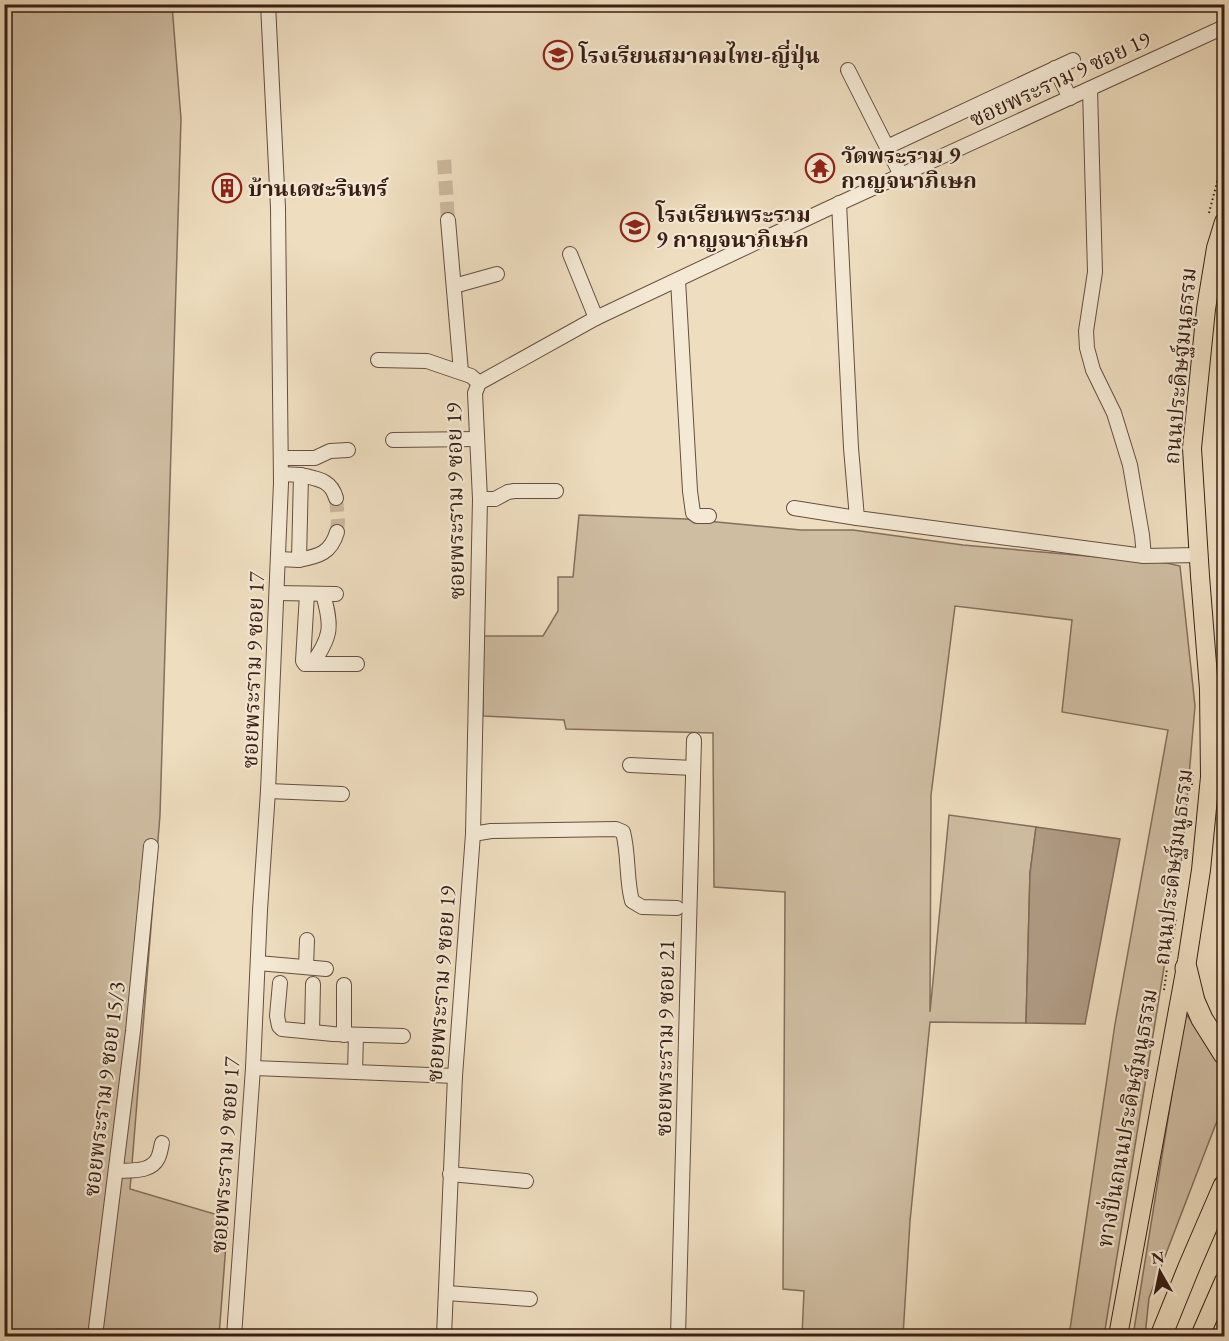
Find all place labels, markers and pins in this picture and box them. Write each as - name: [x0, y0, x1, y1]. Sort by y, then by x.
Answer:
- school or university icon: โรงเรียนสมาคมไทย-ญี่ปุ่น: [542, 39, 574, 71]
- place label: โรงเรียนสมาคมไทย-ญี่ปุ่น: [578, 39, 820, 70]
- place label: วัดพระราม 9 กาญจนาภิเษก: [841, 141, 977, 195]
- temple icon: วัดพระราม 9 กาญจนาภิเษก: [804, 152, 836, 184]
- building icon: บ้านเดชะรินทร์: [211, 172, 243, 204]
- place label: บ้านเดชะรินทร์: [248, 174, 389, 203]
- place label: โรงเรียนพระราม 9 กาญจนาภิเษก: [655, 200, 811, 254]
- school or university icon: โรงเรียนพระราม 9 กาญจนาภิเษก: [619, 211, 651, 243]

